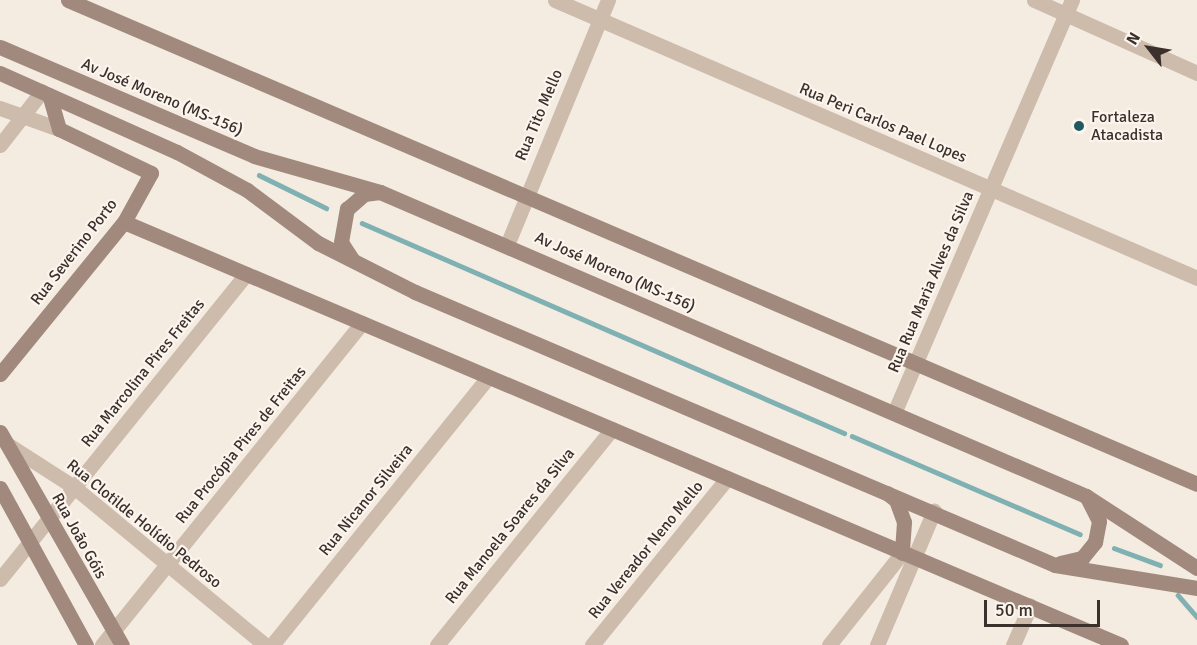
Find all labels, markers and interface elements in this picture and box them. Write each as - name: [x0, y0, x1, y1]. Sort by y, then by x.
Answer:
- north arrow: [1119, 18, 1179, 78]
- text: N: [1122, 29, 1145, 49]
- street label: Av José Moreno (MS-156): [78, 54, 246, 140]
- street label: Rua Tito Mello: [511, 66, 567, 164]
- street label: Rua Peri Carlos Pael Lopes: [796, 79, 970, 167]
- place label: Fortaleza Atacadista: [1091, 107, 1163, 145]
- marker: Fortaleza Atacadista: [1072, 119, 1086, 133]
- street label: Rua Rua Maria Alves da Silva: [884, 188, 978, 376]
- street label: Rua Severino Porto: [27, 195, 121, 309]
- street label: Av José Moreno (MS-156): [532, 228, 698, 316]
- street label: Rua Marcolina Pires Freitas: [77, 295, 209, 451]
- street label: Rua Procópia Pires de Freitas: [172, 363, 310, 527]
- street label: Rua Nicanor Silveira: [315, 440, 417, 560]
- street label: Rua Manoela Soares da Silva: [441, 444, 579, 608]
- street label: Rua Clotilde Holídio Pedroso: [63, 456, 225, 592]
- street label: Rua Vereador Neno Mello: [585, 477, 707, 623]
- street label: Rua João Góis: [48, 490, 110, 582]
- scale bar: [987, 588, 1102, 626]
- text: 50 m: [995, 599, 1033, 621]

